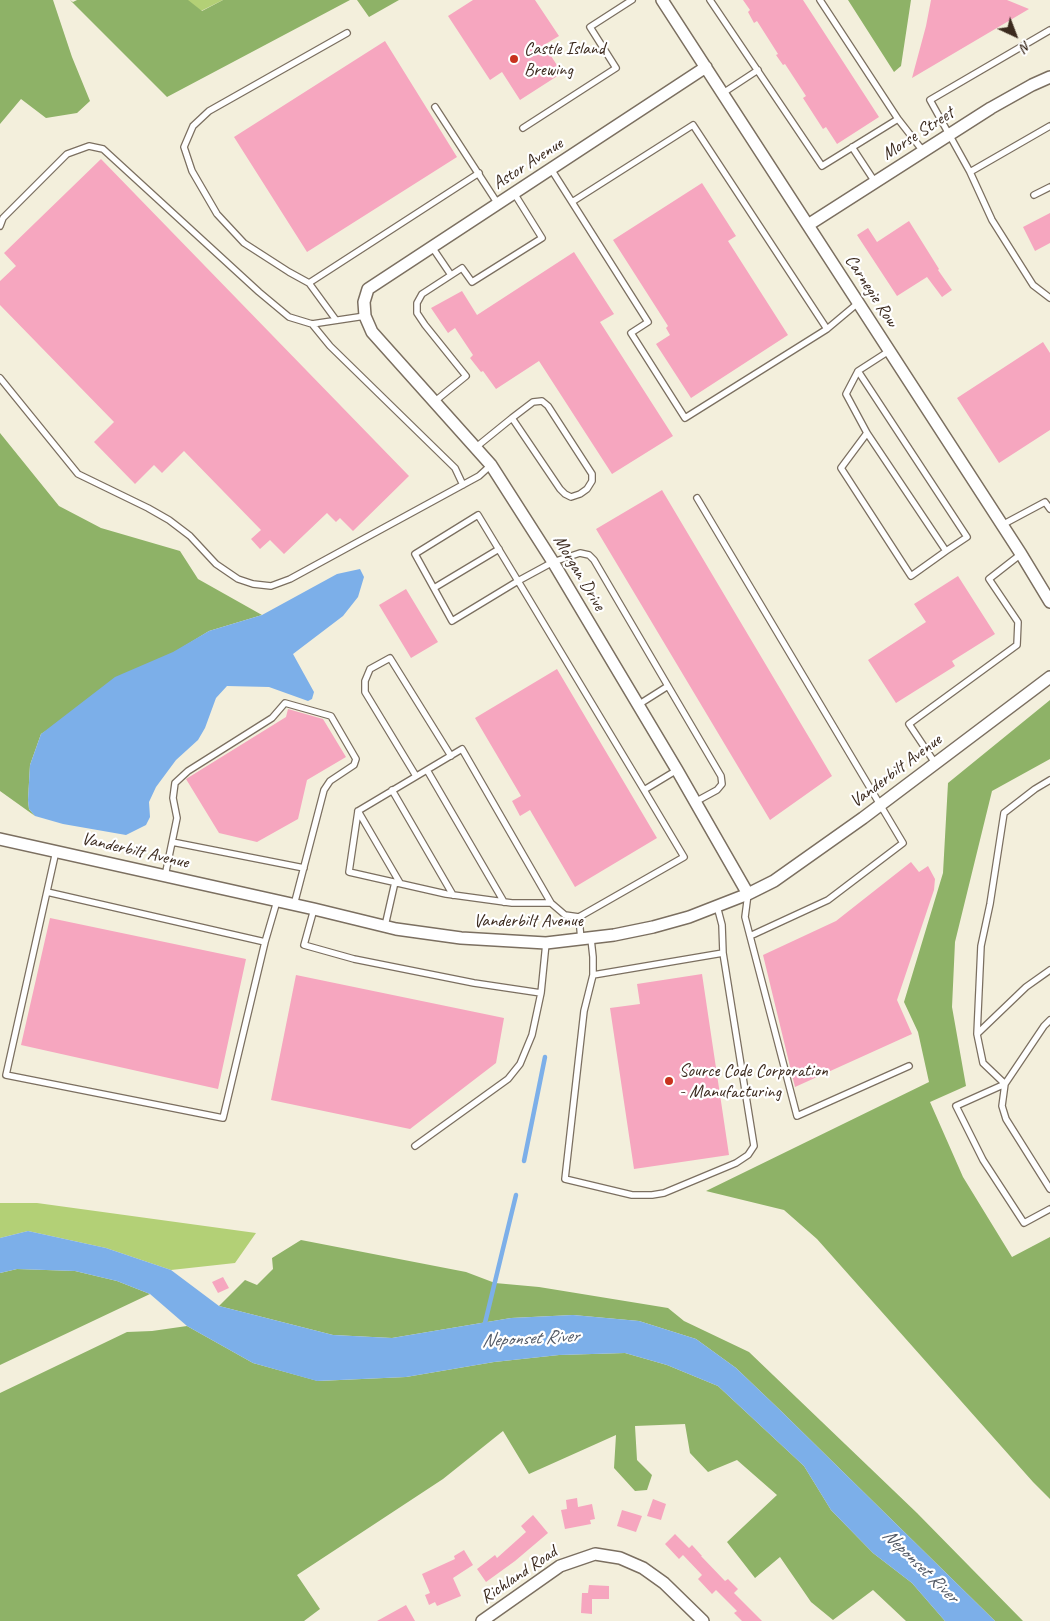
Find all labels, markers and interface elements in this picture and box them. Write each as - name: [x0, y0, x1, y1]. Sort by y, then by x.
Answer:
- north arrow: [990, 10, 1040, 60]
- text: N: [1017, 37, 1035, 56]
- place label: Castle Island Brewing: [524, 38, 605, 80]
- marker: Castle Island Brewing: [508, 53, 520, 65]
- street label: Morse Street: [878, 103, 958, 165]
- street label: Astor Avenue: [489, 133, 567, 195]
- street label: Carnegie Row: [840, 251, 902, 331]
- street label: Morgan Drive: [548, 531, 610, 615]
- street label: Vanderbilt Avenue: [846, 730, 946, 812]
- street label: Vanderbilt Avenue: [79, 828, 191, 874]
- street label: Vanderbilt Avenue: [473, 910, 583, 932]
- place label: Source Code Corporation - Manufacturing: [679, 1060, 828, 1102]
- marker: Source Code Corporation - Manufacturing: [663, 1075, 675, 1087]
- water label: Neponset River: [481, 1325, 579, 1353]
- water label: Neponset River: [877, 1524, 963, 1608]
- street label: Richland Road: [477, 1542, 561, 1608]

